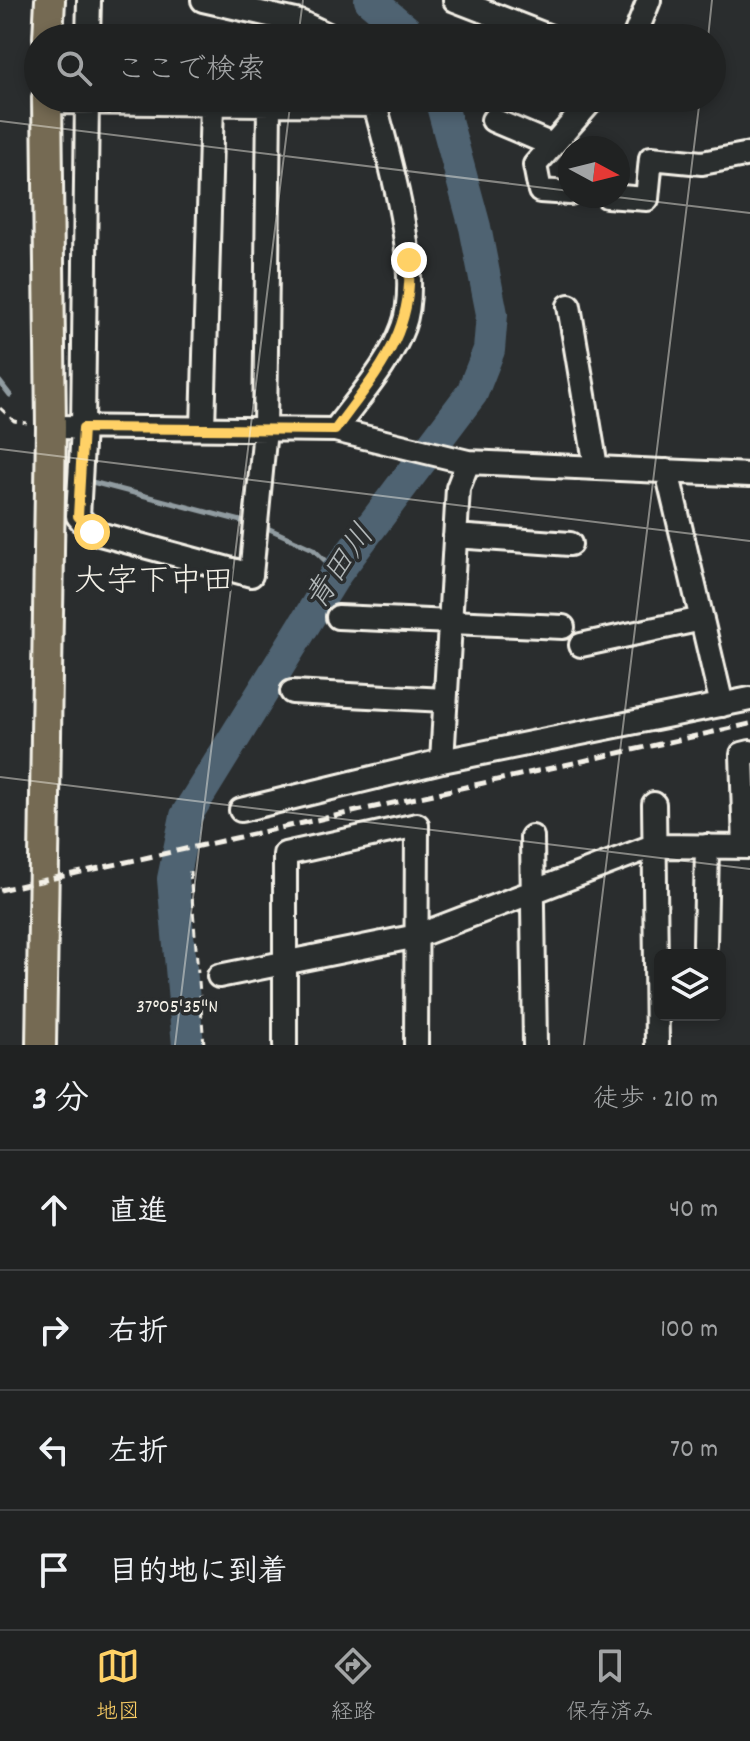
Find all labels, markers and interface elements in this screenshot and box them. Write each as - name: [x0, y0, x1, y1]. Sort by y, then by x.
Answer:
- search box: [24, 24, 726, 112]
- icon: search: [52, 46, 96, 90]
- text: ここで検索: [116, 51, 266, 94]
- north arrow: [558, 136, 630, 208]
- route end: [391, 242, 427, 278]
- route start: [74, 514, 110, 550]
- water label: 青田川: [296, 516, 388, 622]
- district label: 大字下中田: [74, 561, 234, 607]
- map controls: [654, 949, 726, 1021]
- button: layers: [654, 949, 726, 1021]
- text: 37°05'35"N: [136, 994, 218, 1022]
- text: 3 分: [32, 1077, 89, 1126]
- text: 徒歩 · 210 m: [593, 1082, 718, 1119]
- icon: ahead: [32, 1188, 76, 1232]
- text: 40 m: [669, 1192, 718, 1229]
- text: 直進: [108, 1193, 168, 1236]
- icon: right: [32, 1308, 76, 1352]
- text: 100 m: [660, 1312, 718, 1349]
- text: 右折: [108, 1313, 168, 1356]
- icon: left: [32, 1428, 76, 1472]
- text: 70 m: [670, 1432, 718, 1469]
- text: 左折: [108, 1433, 168, 1476]
- icon: arrive: [32, 1548, 76, 1592]
- text: 目的地に到着: [108, 1553, 288, 1596]
- tab: 地図: [96, 1644, 140, 1729]
- tab: 経路: [331, 1644, 375, 1729]
- tab: 保存済み: [566, 1644, 654, 1729]

